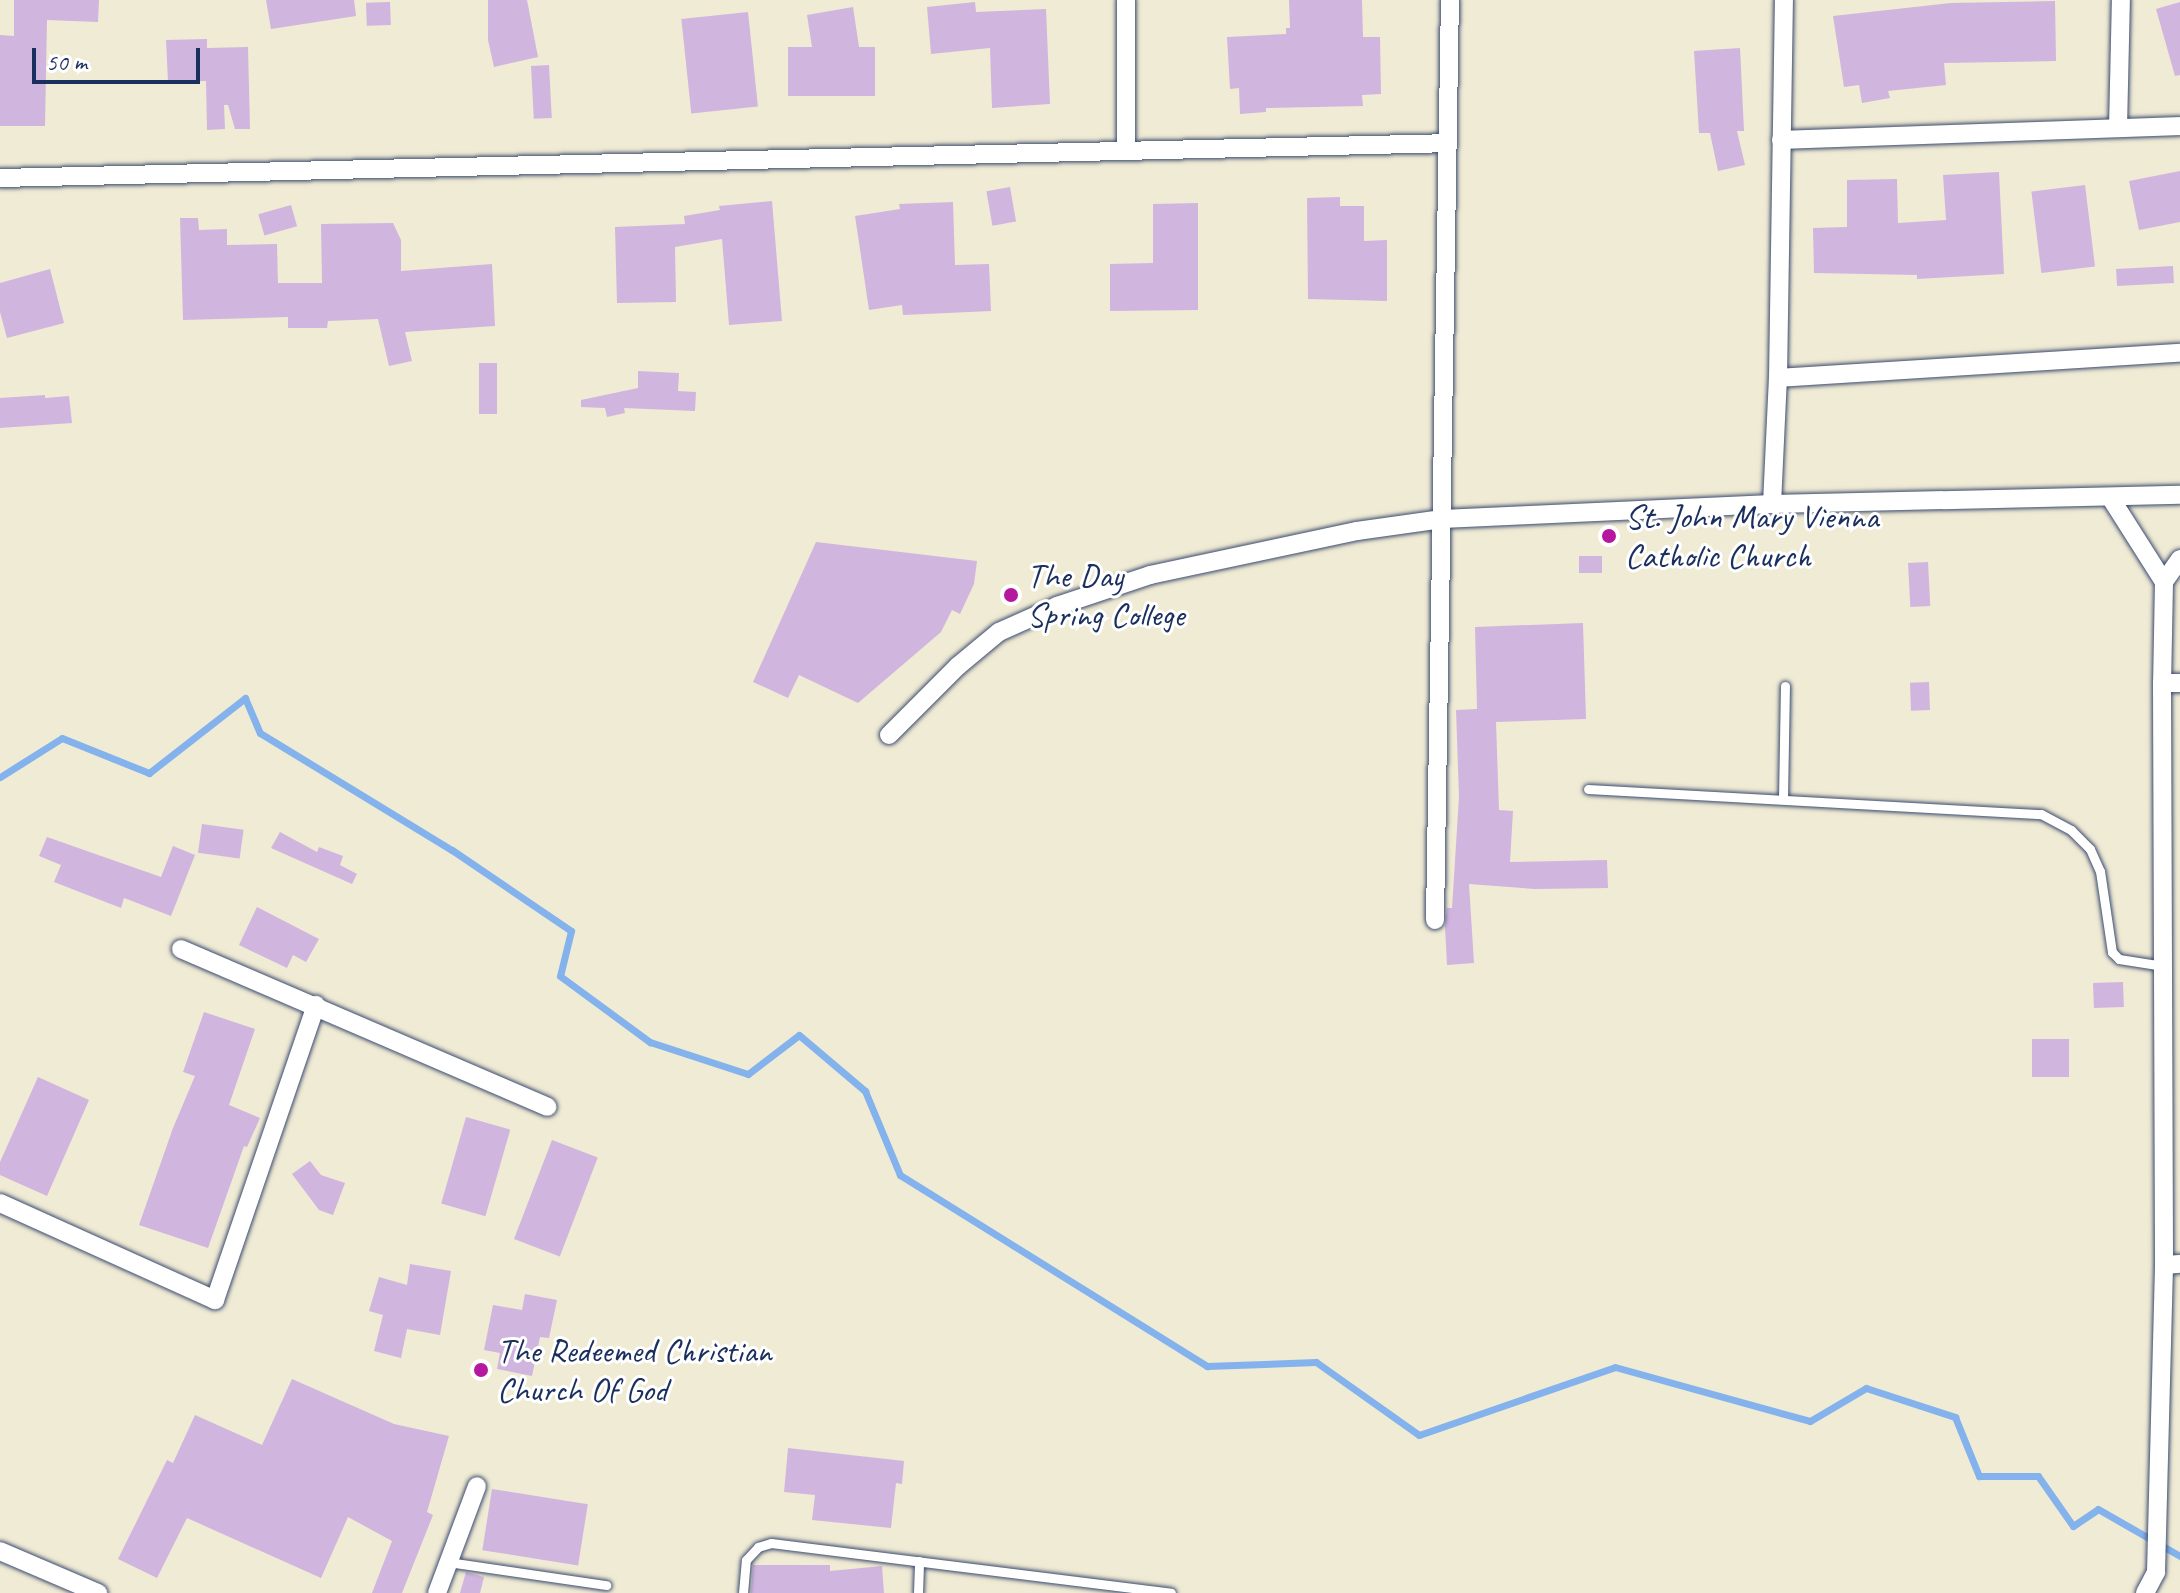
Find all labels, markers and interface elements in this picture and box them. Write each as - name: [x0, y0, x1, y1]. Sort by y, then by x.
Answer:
- scale bar: [36, 32, 204, 82]
- text: 50 m: [46, 47, 87, 77]
- place label: St. John Mary Vienna Catholic Church: [1625, 496, 1880, 576]
- marker: St. John Mary Vienna Catholic Church: [1600, 527, 1618, 545]
- place label: The Day Spring College: [1027, 555, 1184, 634]
- marker: The Day Spring College: [1002, 586, 1020, 604]
- place label: The Redeemed Christian Church Of God: [497, 1330, 775, 1410]
- marker: The Redeemed Christian Church Of God: [472, 1361, 490, 1379]

